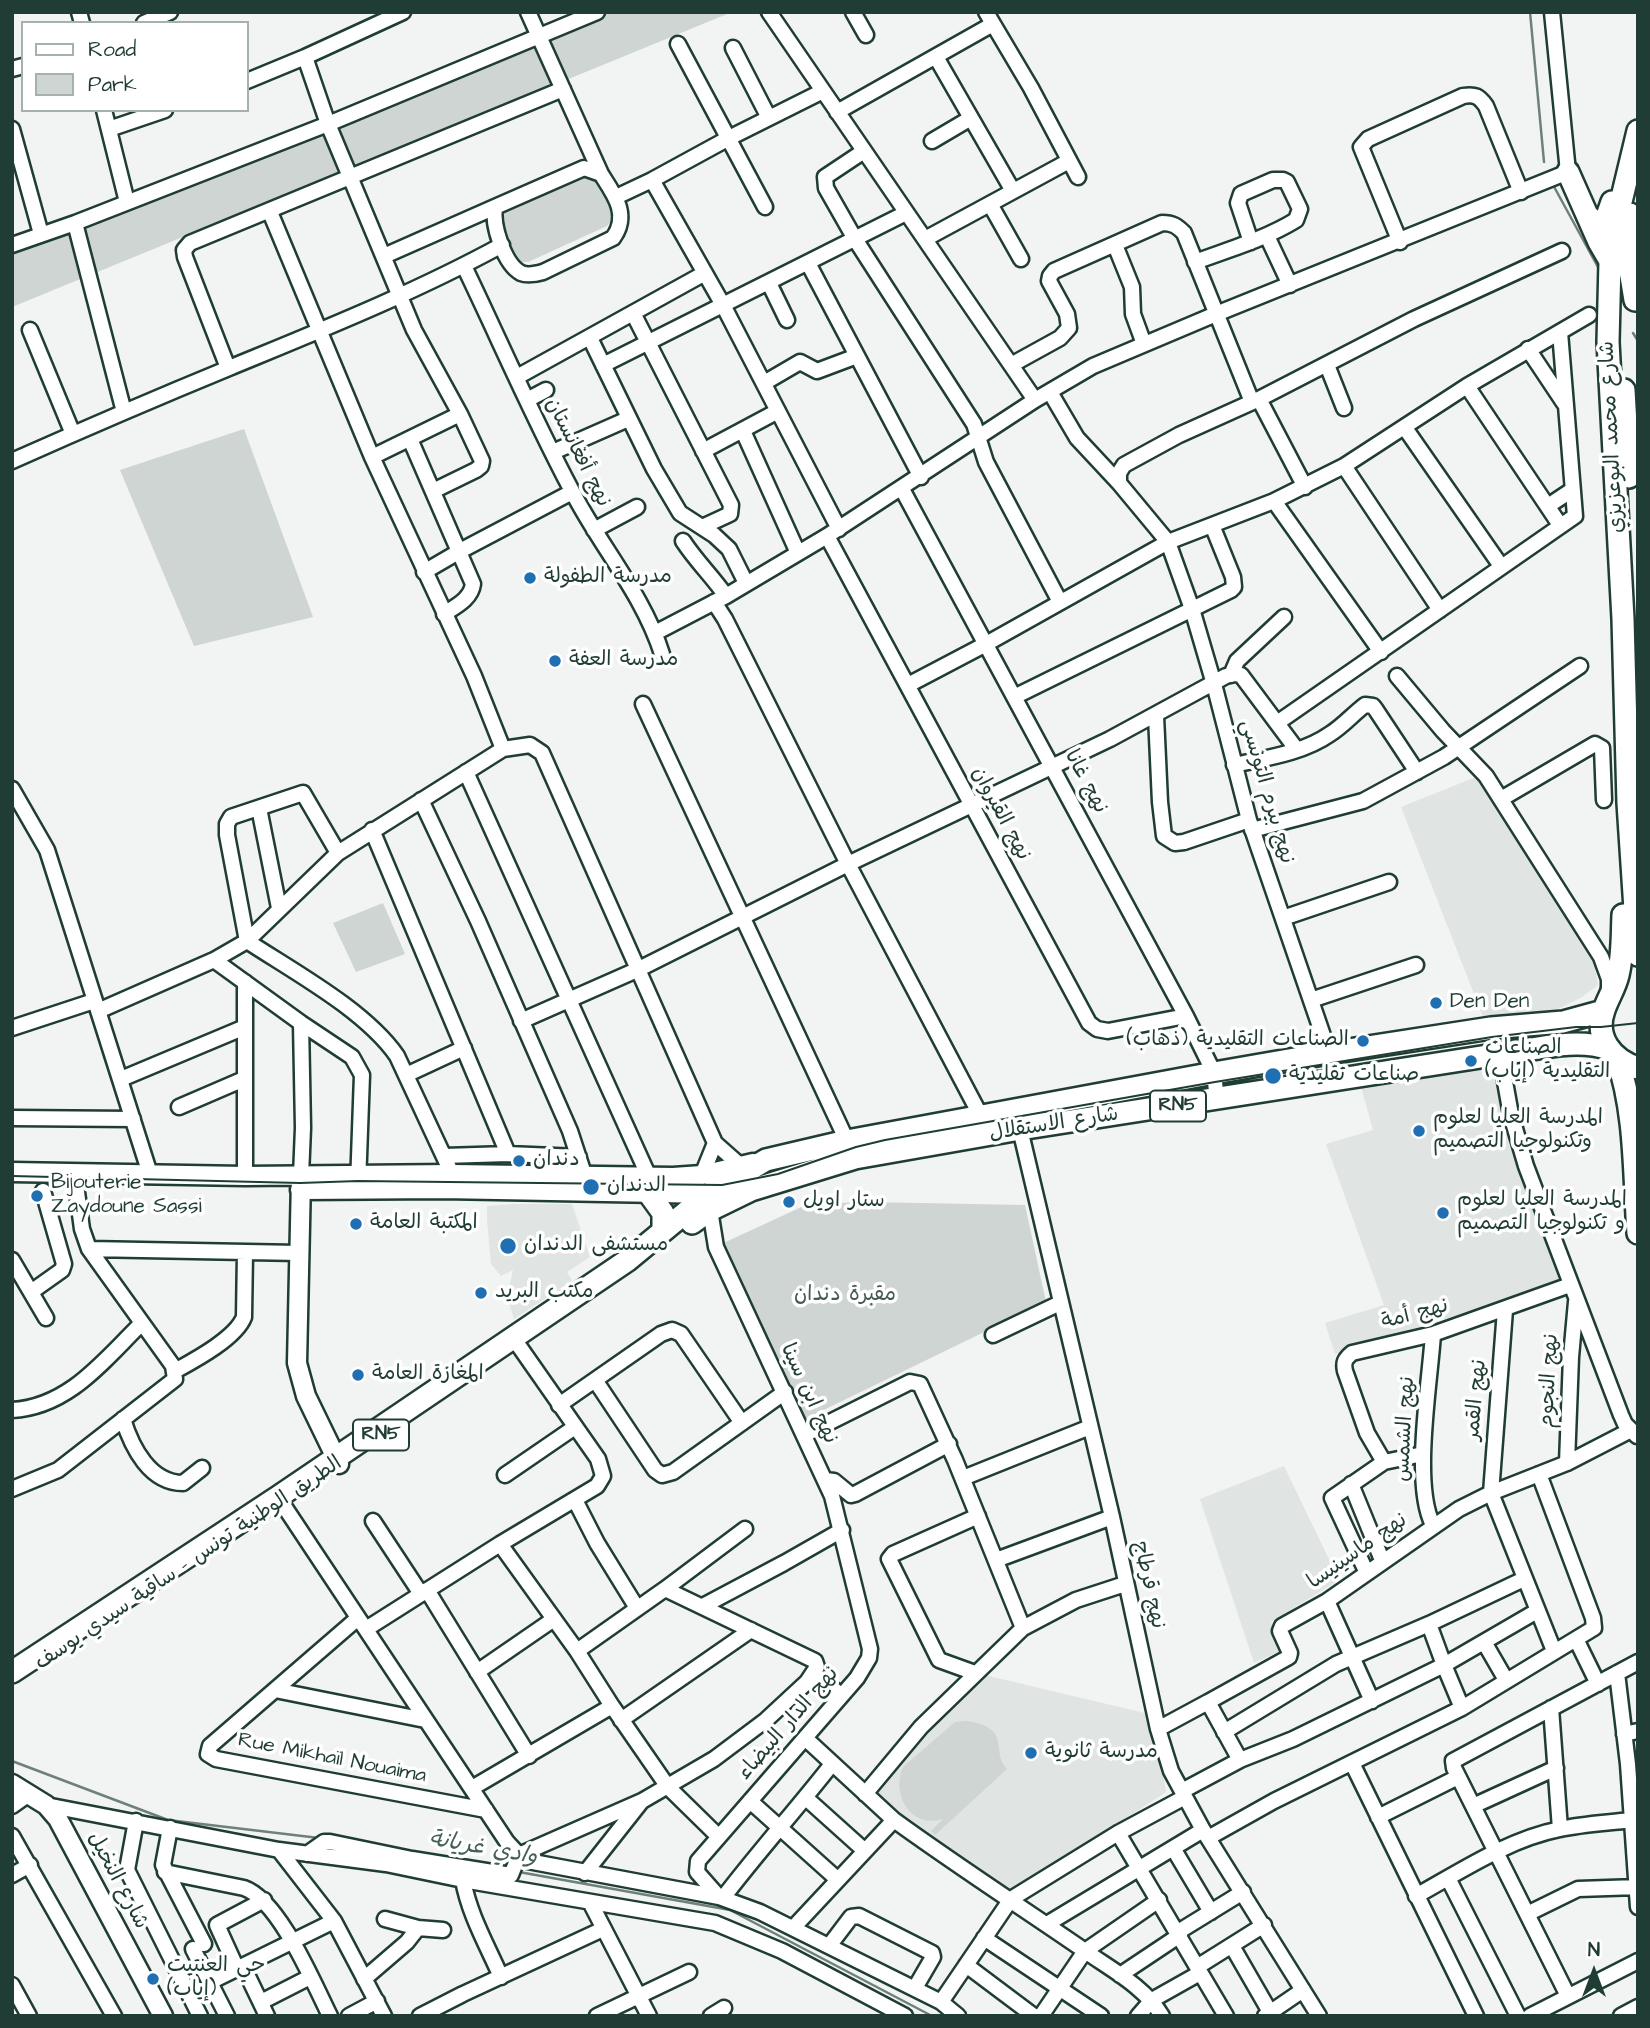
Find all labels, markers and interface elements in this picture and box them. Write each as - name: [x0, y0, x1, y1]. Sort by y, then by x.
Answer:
- legend: [21, 21, 248, 112]
- text: Road: [88, 35, 136, 64]
- text: Park: [88, 70, 137, 99]
- street label: شارع محمد البوعزيزي: [1595, 340, 1631, 534]
- street label: نهج أفغانستان: [539, 394, 615, 512]
- place label: مدرسة الطفولة: [544, 565, 672, 591]
- marker: مدرسة الطفولة: [522, 570, 538, 586]
- place label: مدرسة العفة: [569, 648, 678, 674]
- marker: مدرسة العفة: [547, 653, 563, 669]
- street label: نهج بيرم التونسي: [1233, 717, 1299, 867]
- street label: نهج غانا: [1058, 746, 1112, 818]
- street label: نهج القيروان: [965, 763, 1035, 865]
- place label: Den Den: [1450, 990, 1529, 1016]
- marker: Den Den: [1428, 995, 1444, 1011]
- place label: الصناعات التقليدية (ذهاب): [1127, 1028, 1349, 1054]
- marker: الصناعات التقليدية (ذهاب): [1355, 1033, 1371, 1049]
- place label: الصناعات التقليدية (إياب): [1485, 1036, 1610, 1086]
- marker: الصناعات التقليدية (إياب): [1463, 1053, 1479, 1069]
- place label: صناعات تقليدية: [1289, 1063, 1419, 1089]
- marker: صناعات تقليدية: [1263, 1066, 1283, 1086]
- road number: RN5: [1150, 1090, 1206, 1122]
- street label: شارع الاستقلال: [988, 1102, 1120, 1148]
- place label: المدرسة العليا لعلوم وتكنولوجيا التصميم: [1433, 1106, 1603, 1156]
- marker: المدرسة العليا لعلوم وتكنولوجيا التصميم: [1411, 1123, 1427, 1139]
- place label: دندان: [533, 1148, 580, 1174]
- marker: دندان: [511, 1153, 527, 1169]
- place label: Bijouterie Zaydoune Sassi: [51, 1171, 202, 1221]
- place label: الدندان: [607, 1174, 666, 1200]
- marker: الدندان: [581, 1177, 601, 1197]
- marker: Bijouterie Zaydoune Sassi: [29, 1188, 45, 1204]
- place label: المدرسة العليا لعلوم و تكنولوجيا التصميم: [1457, 1188, 1627, 1238]
- place label: ستار اويل: [803, 1189, 885, 1215]
- marker: ستار اويل: [781, 1194, 797, 1210]
- marker: المدرسة العليا لعلوم و تكنولوجيا التصميم: [1435, 1205, 1451, 1221]
- place label: المكتبة العامة: [370, 1211, 478, 1237]
- marker: المكتبة العامة: [348, 1216, 364, 1232]
- place label: مستشفى الدندان: [524, 1233, 668, 1259]
- marker: مستشفى الدندان: [498, 1236, 518, 1256]
- place label: مكتب البريد: [495, 1280, 593, 1306]
- park label: مقبرة دندان: [794, 1283, 896, 1309]
- marker: مكتب البريد: [473, 1285, 489, 1301]
- street label: نهج أمة: [1379, 1294, 1451, 1336]
- street label: نهج النجوم: [1535, 1333, 1565, 1429]
- street label: نهج ابن سينا: [774, 1340, 842, 1448]
- street label: نهج القمر: [1461, 1358, 1493, 1442]
- place label: المغازة العامة: [372, 1362, 484, 1388]
- marker: المغازة العامة: [350, 1367, 366, 1383]
- street label: نهج الشمس: [1391, 1376, 1421, 1482]
- road number: RN5: [353, 1420, 409, 1450]
- street label: الطريق الوطنية تونس - ساقية سيدي يوسف: [31, 1452, 347, 1676]
- street label: نهج ماسينيسا: [1303, 1508, 1413, 1596]
- street label: نهج قرطاج: [1126, 1539, 1170, 1631]
- street label: نهج الدار البيضاء: [733, 1662, 845, 1786]
- street label: Rue Mikhaïl Nouaima: [236, 1728, 428, 1790]
- place label: مدرسة ثانوية: [1045, 1740, 1158, 1766]
- marker: مدرسة ثانوية: [1023, 1745, 1039, 1761]
- water label: وادي غريانة: [427, 1826, 539, 1872]
- street label: شارع النخيل: [81, 1828, 153, 1934]
- north arrow: [1559, 1937, 1629, 2007]
- text: N: [1588, 1937, 1600, 1964]
- place label: حي العنتيت (إياب): [167, 1954, 265, 2004]
- marker: حي العنتيت (إياب): [145, 1971, 161, 1987]

